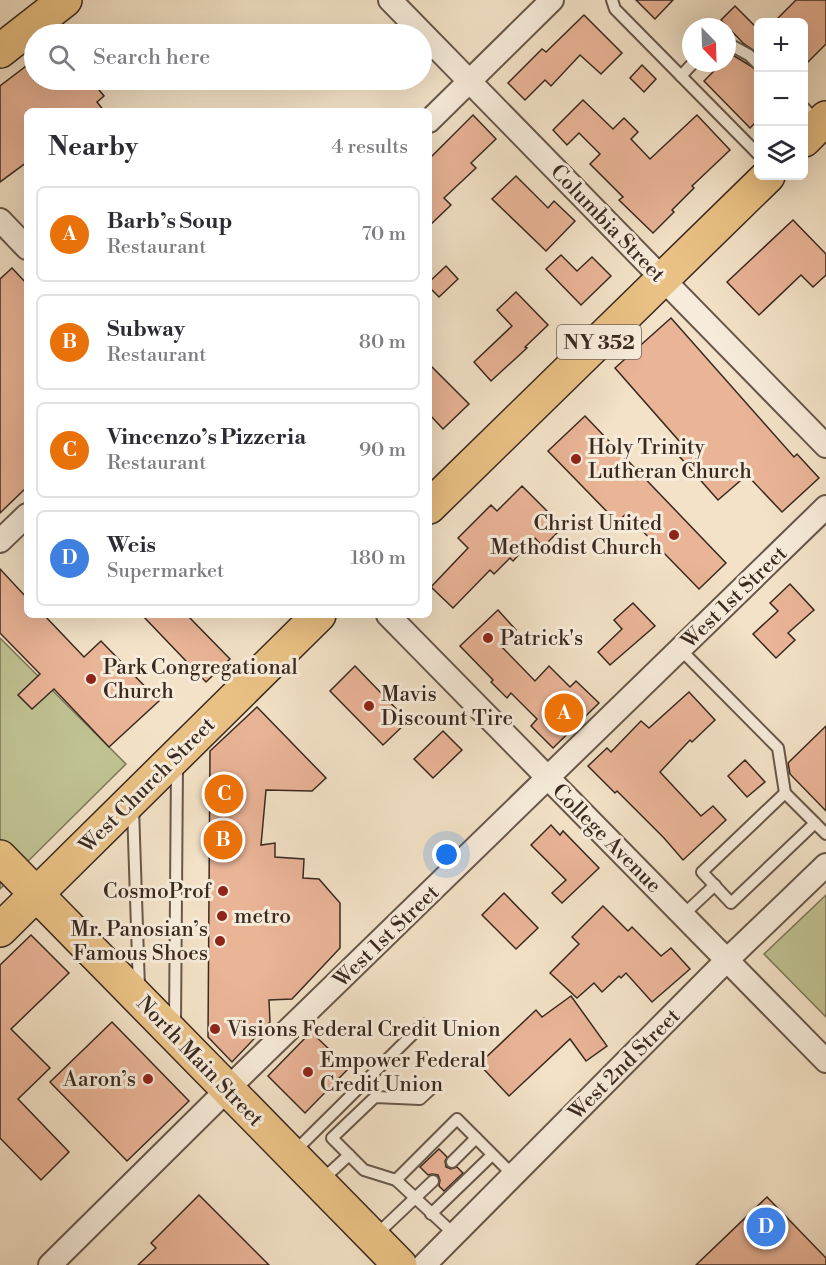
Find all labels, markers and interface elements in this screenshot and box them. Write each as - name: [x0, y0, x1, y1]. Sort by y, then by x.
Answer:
- north arrow: [682, 18, 736, 72]
- map controls: [754, 18, 808, 180]
- button: +: [754, 18, 808, 72]
- search box: [24, 24, 432, 90]
- icon: search: [45, 41, 78, 74]
- text: Search here: [93, 44, 210, 71]
- button: −: [754, 72, 808, 126]
- button: layers: [754, 126, 808, 180]
- text: Nearby: [48, 131, 138, 163]
- text: 4 results: [331, 135, 408, 160]
- street label: Columbia Street: [545, 159, 670, 288]
- text: Barb’s Soup: [107, 208, 232, 235]
- text: A: [62, 222, 77, 247]
- text: 70 m: [362, 222, 406, 247]
- text: Restaurant: [107, 235, 206, 260]
- text: Subway: [107, 316, 185, 343]
- road number: NY 352: [557, 325, 641, 359]
- text: B: [62, 330, 77, 355]
- text: 80 m: [359, 330, 406, 355]
- text: Restaurant: [107, 343, 206, 368]
- text: Vincenzo’s Pizzeria: [107, 424, 306, 451]
- place label: Holy Trinity Lutheran Church: [588, 435, 752, 485]
- text: C: [62, 438, 77, 463]
- text: 90 m: [359, 438, 406, 463]
- text: Restaurant: [107, 451, 206, 476]
- marker: Holy Trinity Lutheran Church: [569, 452, 583, 466]
- place label: Christ United Methodist Church: [490, 511, 662, 561]
- marker: Christ United Methodist Church: [667, 528, 681, 542]
- text: Weis: [107, 532, 156, 559]
- street label: West 1st Street: [676, 541, 793, 655]
- text: D: [62, 546, 77, 571]
- text: 180 m: [351, 546, 406, 571]
- text: Supermarket: [107, 559, 224, 584]
- place label: Patrick's: [500, 626, 583, 652]
- marker: Patrick's: [481, 631, 495, 645]
- place label: Park Congregational Church: [103, 655, 298, 705]
- marker: Park Congregational Church: [84, 672, 98, 686]
- place label: Mavis Discount Tire: [381, 682, 513, 732]
- pin: A: [544, 690, 584, 736]
- marker: Mavis Discount Tire: [362, 699, 376, 713]
- street label: West Church Street: [74, 712, 221, 860]
- pin: C: [204, 772, 244, 816]
- street label: College Avenue: [546, 779, 666, 899]
- pin: B: [204, 818, 242, 862]
- your location: [432, 840, 461, 869]
- place label: CosmoProf: [103, 879, 212, 905]
- street label: West 1st Street: [328, 880, 445, 994]
- marker: CosmoProf: [216, 884, 230, 898]
- place label: metro: [234, 904, 291, 930]
- marker: metro: [215, 909, 229, 923]
- place label: Mr. Panosian’s Famous Shoes: [70, 917, 208, 967]
- marker: Mr. Panosian’s Famous Shoes: [213, 934, 227, 948]
- street label: North Main Street: [130, 991, 269, 1133]
- street label: West 2nd Street: [563, 1003, 686, 1127]
- place label: Visions Federal Credit Union: [226, 1017, 501, 1043]
- marker: Visions Federal Credit Union: [208, 1022, 222, 1036]
- place label: Empower Federal Credit Union: [320, 1048, 486, 1098]
- marker: Empower Federal Credit Union: [301, 1065, 315, 1079]
- place label: Aaron’s: [62, 1067, 136, 1093]
- marker: Aaron’s: [141, 1072, 155, 1086]
- pin: D: [746, 1204, 786, 1250]

